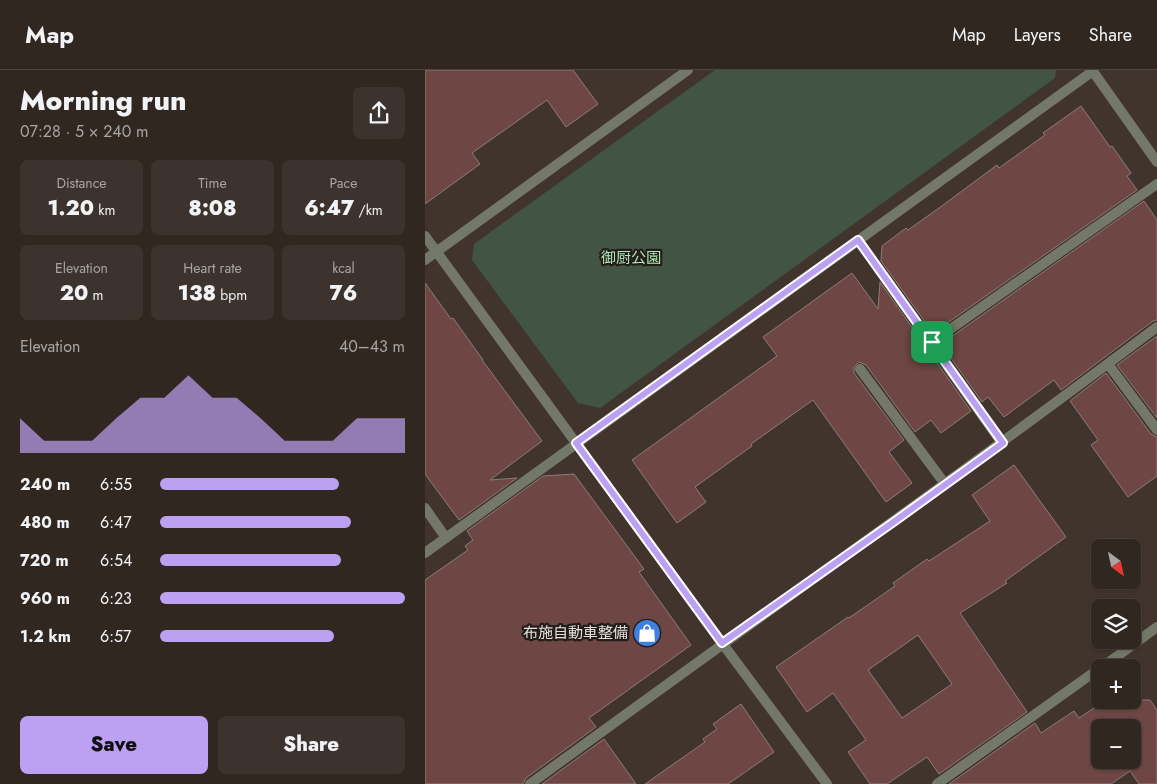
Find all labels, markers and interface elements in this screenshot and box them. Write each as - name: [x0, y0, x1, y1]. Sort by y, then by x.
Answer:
- text: Map: [25, 17, 74, 52]
- text: Map: [952, 22, 986, 48]
- text: Layers: [1014, 22, 1061, 48]
- text: Share: [1089, 22, 1132, 48]
- text: Morning run: [20, 80, 186, 121]
- button: share: [353, 87, 405, 139]
- text: 07:28 · 5 × 240 m: [20, 120, 149, 143]
- text: Distance: [56, 173, 107, 193]
- text: Time: [198, 173, 227, 193]
- text: Pace: [330, 173, 357, 193]
- text: 1.20: [48, 193, 94, 223]
- text: 8:08: [188, 193, 237, 223]
- text: 6:47: [304, 193, 354, 223]
- text: km: [94, 200, 115, 220]
- text: /km: [354, 200, 383, 220]
- park label: 御厨公園: [601, 247, 661, 269]
- text: Elevation: [55, 258, 108, 278]
- text: Heart rate: [183, 258, 242, 278]
- text: kcal: [332, 258, 355, 278]
- text: 20: [60, 278, 88, 308]
- text: 138: [178, 278, 216, 308]
- text: 76: [330, 278, 357, 308]
- text: m: [88, 285, 103, 305]
- text: bpm: [216, 285, 247, 305]
- pin: [911, 321, 953, 363]
- icon: arrive: [918, 328, 946, 356]
- text: Elevation: [20, 335, 80, 358]
- text: 40–43 m: [339, 335, 405, 358]
- text: 240 m: [20, 473, 70, 496]
- text: 6:55: [100, 473, 132, 496]
- text: 480 m: [20, 511, 70, 534]
- text: 6:47: [100, 511, 132, 534]
- north arrow: [1091, 539, 1141, 589]
- map controls: [1091, 539, 1141, 769]
- text: 720 m: [20, 549, 69, 572]
- text: 6:54: [100, 549, 132, 572]
- text: 960 m: [20, 587, 70, 610]
- text: 6:23: [100, 587, 132, 610]
- button: layers: [1091, 599, 1141, 649]
- shop icon: 布施自動車整備: [632, 618, 662, 648]
- place label: 布施自動車整備: [523, 622, 628, 644]
- text: 1.2 km: [20, 625, 71, 648]
- text: 6:57: [100, 625, 131, 648]
- button: +: [1091, 659, 1141, 709]
- button: Save: [20, 716, 208, 774]
- button: Share: [218, 716, 405, 774]
- button: −: [1091, 719, 1141, 769]

